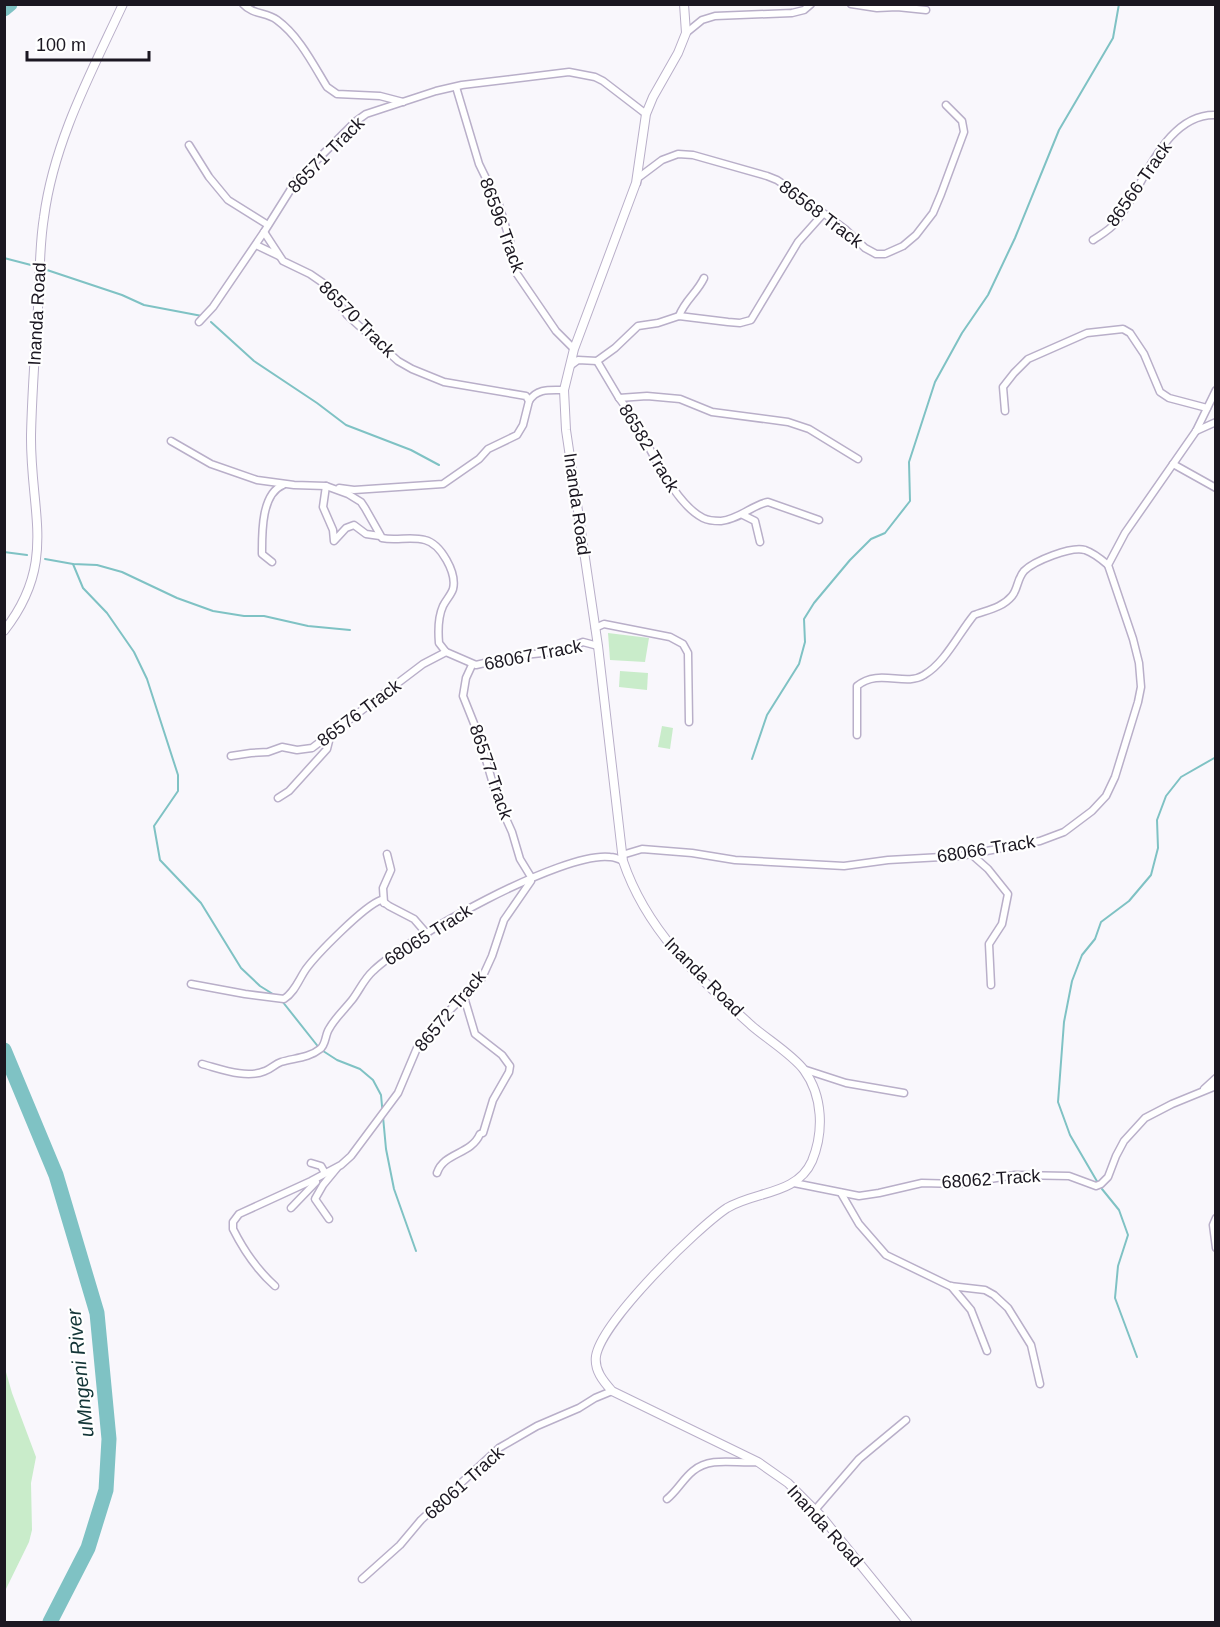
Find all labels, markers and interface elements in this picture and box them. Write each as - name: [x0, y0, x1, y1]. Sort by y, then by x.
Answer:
- scale bar: [27, 24, 148, 62]
- text: 100 m: [36, 35, 86, 55]
- street label: 86571 Track: [284, 112, 369, 197]
- street label: 86566 Track: [1102, 137, 1176, 230]
- street label: 86596 Track: [476, 175, 529, 276]
- street label: 86568 Track: [775, 176, 867, 252]
- street label: Inanda Road: [24, 262, 50, 366]
- street label: 86570 Track: [315, 277, 400, 362]
- street label: 86582 Track: [615, 400, 684, 496]
- street label: Inanda Road: [560, 452, 594, 556]
- street label: 68067 Track: [482, 636, 585, 674]
- street label: 86576 Track: [313, 675, 405, 751]
- street label: 86577 Track: [465, 722, 517, 823]
- street label: 68066 Track: [936, 831, 1037, 867]
- street label: 68065 Track: [381, 900, 476, 970]
- street label: Inanda Road: [660, 933, 748, 1021]
- street label: 86572 Track: [411, 966, 490, 1055]
- street label: 68062 Track: [941, 1165, 1042, 1192]
- water label: uMngeni River: [62, 1306, 98, 1438]
- street label: 68061 Track: [420, 1442, 508, 1524]
- street label: Inanda Road: [783, 1481, 867, 1571]

